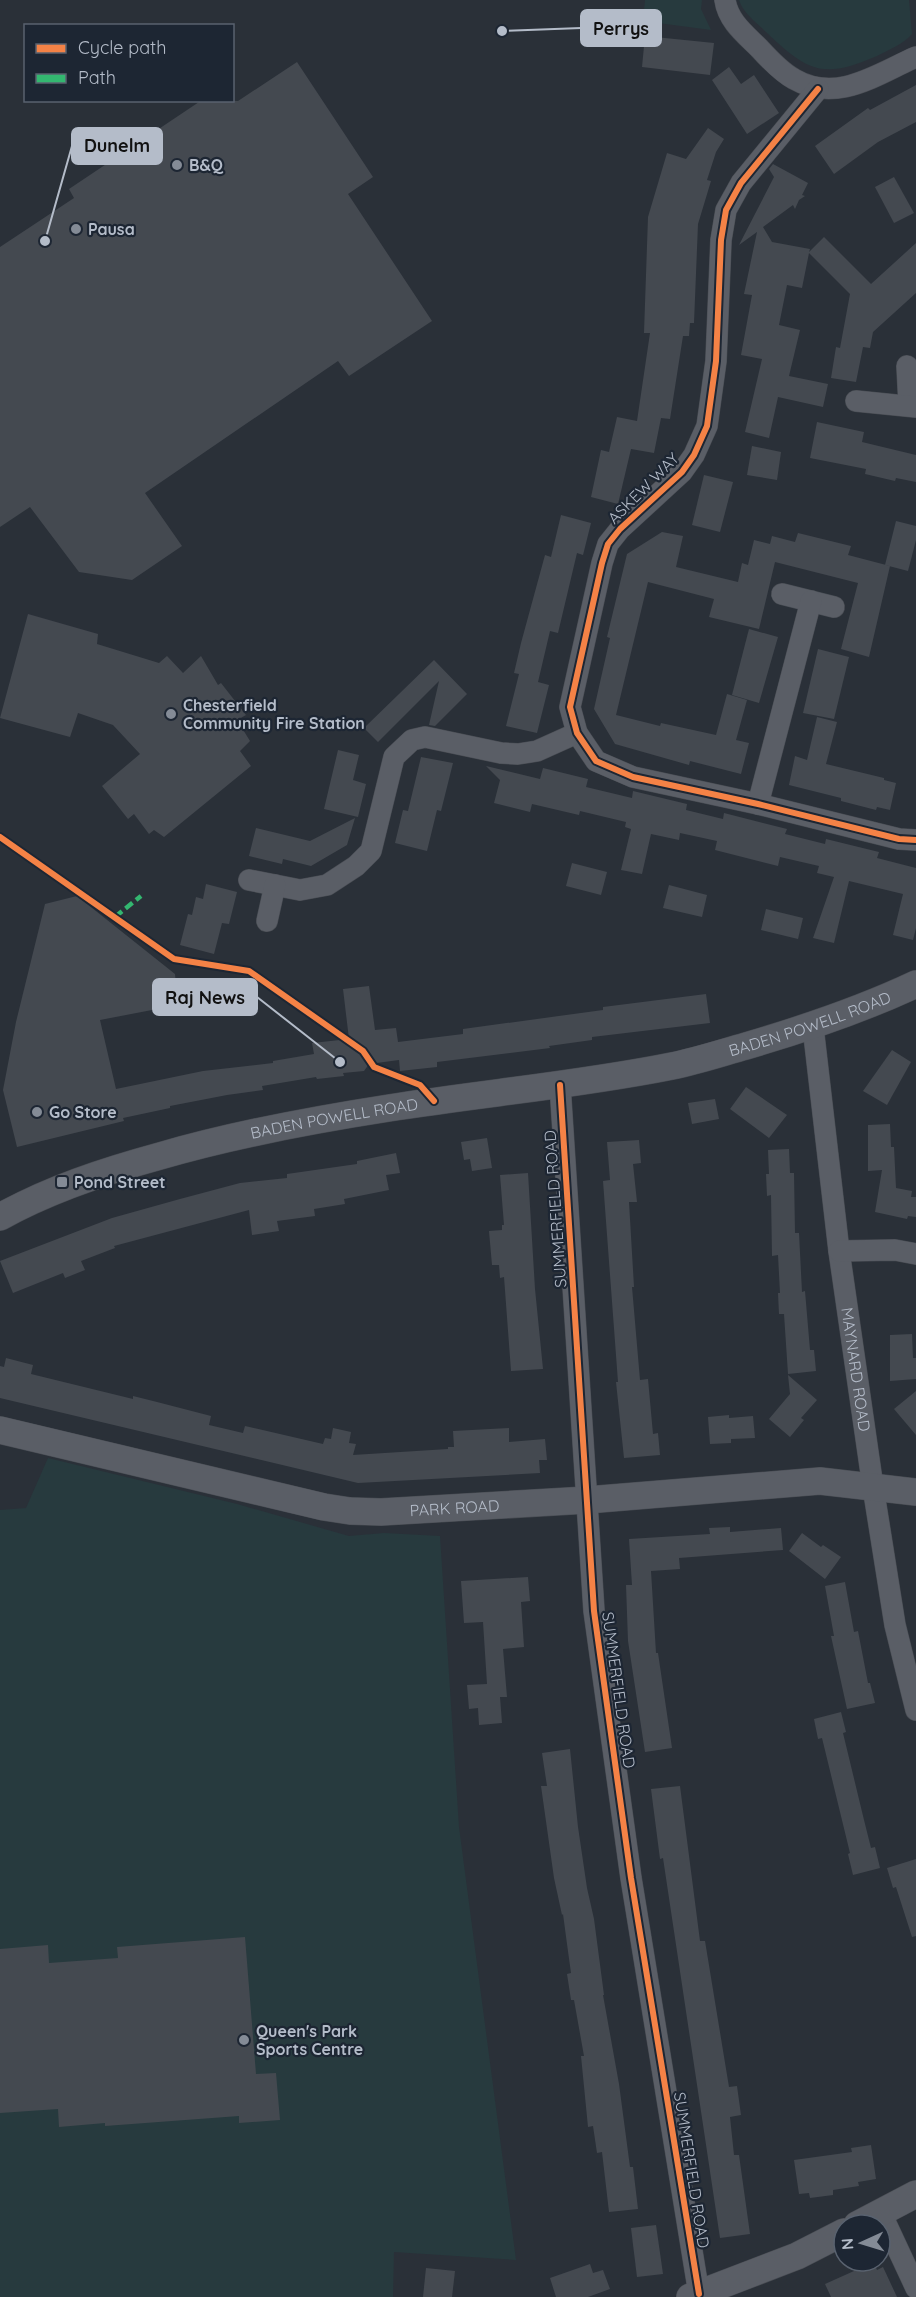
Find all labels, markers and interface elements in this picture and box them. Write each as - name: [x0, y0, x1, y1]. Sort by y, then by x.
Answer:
- callout: Perrys: [581, 10, 661, 46]
- text: Perrys: [593, 17, 649, 40]
- legend: [24, 24, 234, 102]
- text: Cycle path: [78, 36, 166, 59]
- text: Path: [78, 66, 116, 89]
- callout: Dunelm: [72, 128, 162, 164]
- text: Dunelm: [84, 134, 150, 157]
- place label: B&Q: [189, 155, 224, 175]
- marker: B&Q: [170, 158, 184, 172]
- place label: Pausa: [88, 219, 135, 239]
- marker: Pausa: [69, 222, 83, 236]
- street label: ASKEW WAY: [603, 448, 683, 528]
- place label: Chesterfield Community Fire Station: [183, 695, 365, 733]
- marker: Chesterfield Community Fire Station: [164, 707, 178, 721]
- callout: Raj News: [153, 979, 257, 1015]
- text: Raj News: [165, 986, 245, 1009]
- street label: BADEN POWELL ROAD: [726, 987, 894, 1060]
- street label: BADEN POWELL ROAD: [249, 1094, 419, 1143]
- place label: Go Store: [49, 1102, 117, 1122]
- marker: Go Store: [30, 1105, 44, 1119]
- street label: SUMMERFIELD ROAD: [540, 1130, 570, 1288]
- place label: Pond Street: [74, 1172, 166, 1192]
- marker: Pond Street: [55, 1175, 69, 1189]
- street label: MAYNARD ROAD: [837, 1306, 875, 1433]
- street label: PARK ROAD: [409, 1495, 500, 1520]
- street label: SUMMERFIELD ROAD: [598, 1610, 640, 1770]
- place label: Queen's Park Sports Centre: [256, 2021, 363, 2059]
- marker: Queen's Park Sports Centre: [237, 2033, 251, 2047]
- street label: SUMMERFIELD ROAD: [670, 2091, 714, 2249]
- north arrow: [832, 2213, 892, 2273]
- text: N: [837, 2237, 857, 2251]

